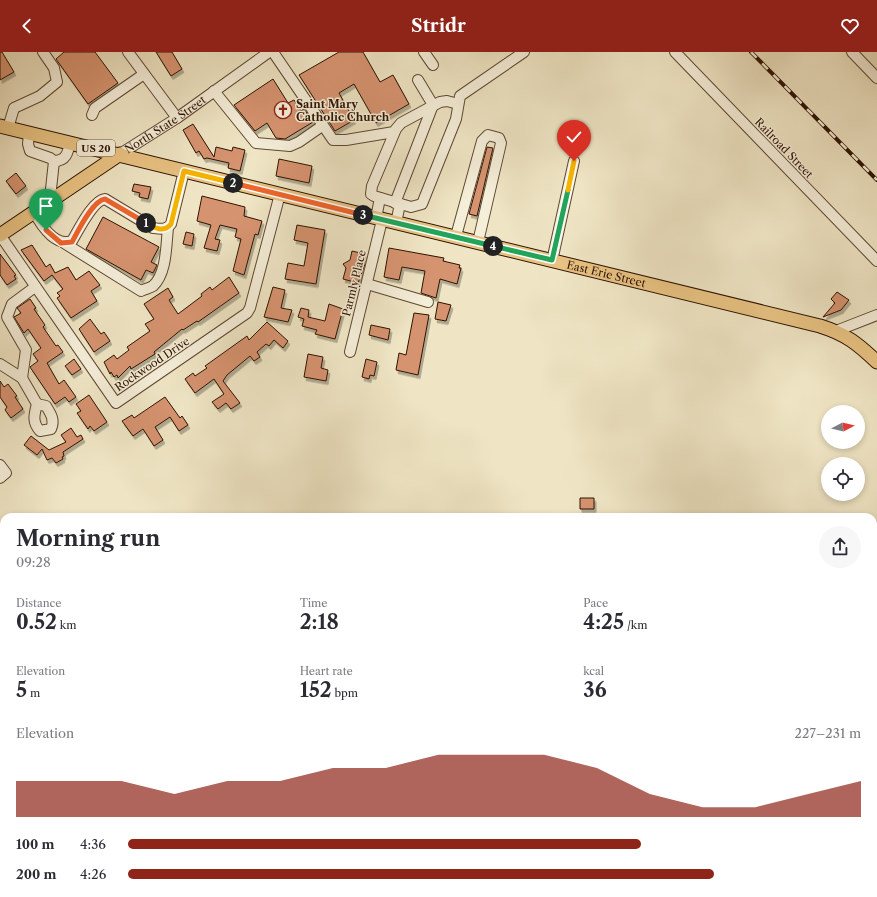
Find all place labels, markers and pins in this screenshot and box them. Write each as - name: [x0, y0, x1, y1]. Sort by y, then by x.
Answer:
- place label: Saint Mary Catholic Church: [296, 97, 390, 124]
- church icon: Saint Mary Catholic Church: [273, 100, 293, 120]
- pin: [557, 120, 591, 161]
- pin: 2: [223, 173, 243, 193]
- pin: [29, 189, 63, 230]
- pin: 3: [353, 205, 373, 225]
- pin: 1: [136, 213, 156, 233]
- pin: 4: [483, 236, 503, 256]

